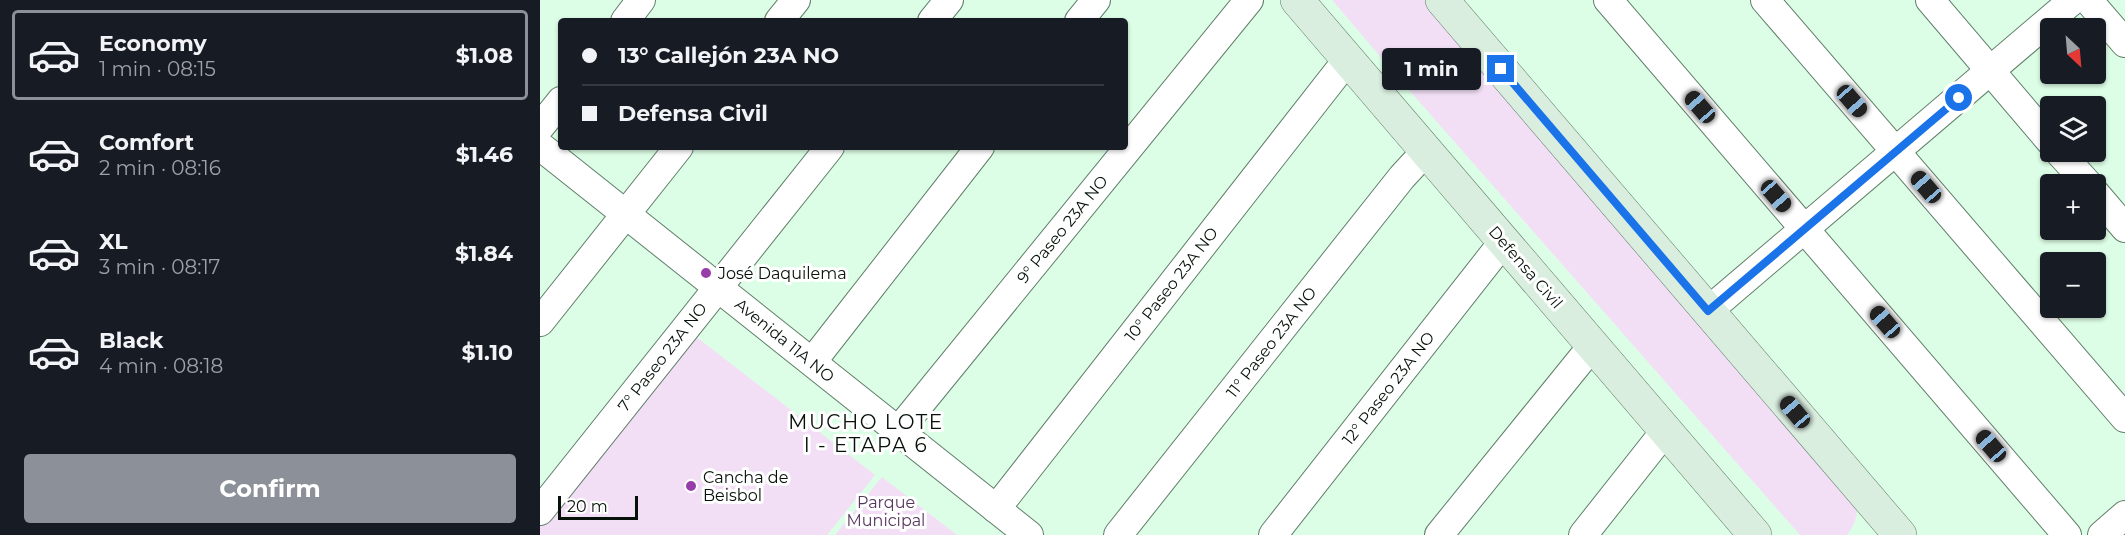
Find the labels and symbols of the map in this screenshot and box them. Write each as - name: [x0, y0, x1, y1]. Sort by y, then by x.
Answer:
- north arrow: [2040, 18, 2106, 84]
- callout: 1 min: [1381, 48, 1480, 90]
- route end: [1487, 55, 1514, 82]
- car: [1833, 82, 1871, 120]
- route start: [1945, 84, 1972, 111]
- car: [1681, 88, 1719, 126]
- car: [1907, 168, 1945, 206]
- street label: 9° Paseo 23A NO: [1013, 172, 1112, 287]
- car: [1757, 177, 1795, 215]
- street label: Defensa Civil: [1485, 222, 1567, 312]
- street label: 10° Paseo 23A NO: [1121, 223, 1222, 345]
- place label: José Daquilema: [717, 264, 847, 283]
- marker: José Daquilema: [699, 266, 713, 280]
- street label: 11° Paseo 23A NO: [1222, 283, 1320, 401]
- street label: Avenida 11A NO: [731, 294, 838, 386]
- street label: 7° Paseo 23A NO: [614, 299, 711, 416]
- car: [1866, 303, 1904, 341]
- street label: 12° Paseo 23A NO: [1338, 328, 1438, 449]
- car: [1777, 392, 1813, 432]
- district label: MUCHO LOTE I - ETAPA 6: [788, 410, 944, 457]
- car: [1972, 427, 2010, 465]
- place label: Cancha de Beisbol: [703, 468, 788, 505]
- marker: Cancha de Beisbol: [684, 479, 698, 493]
- scale bar: [558, 493, 638, 520]
- park label: Parque Municipal: [847, 493, 925, 530]

